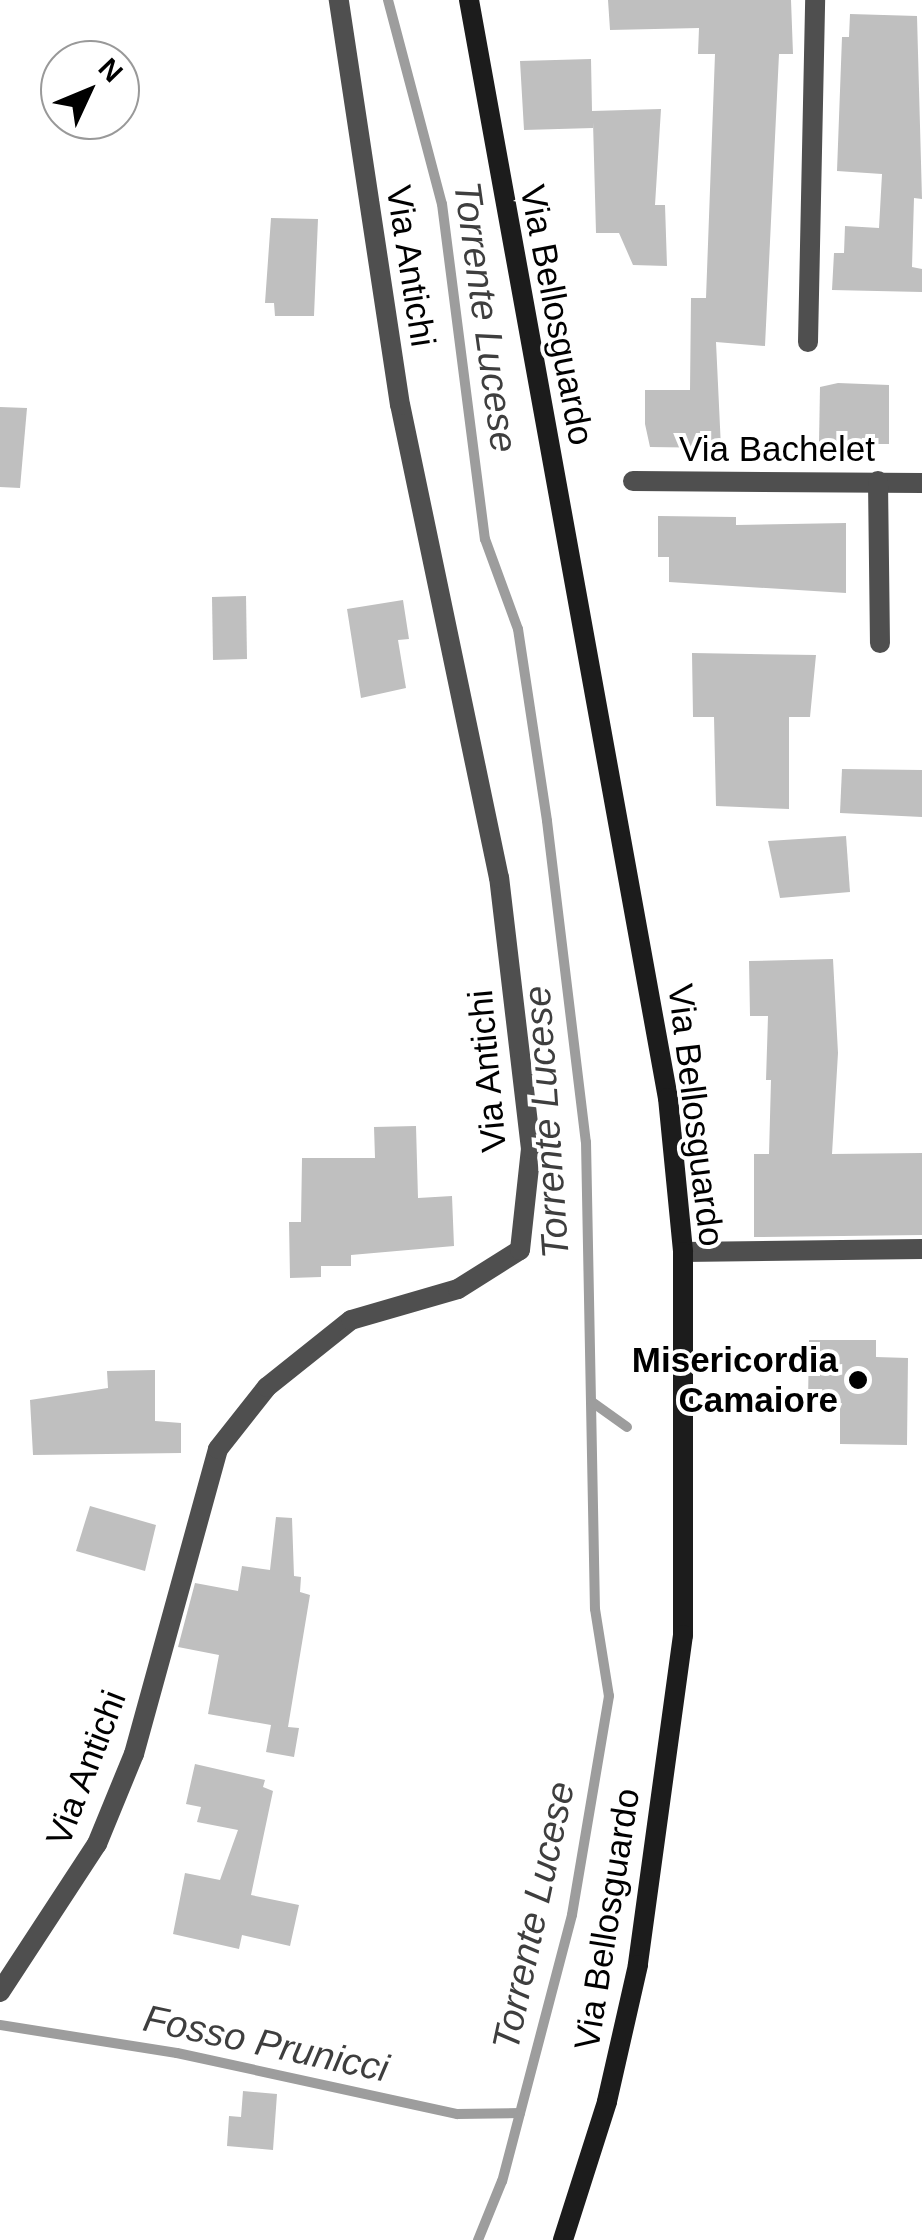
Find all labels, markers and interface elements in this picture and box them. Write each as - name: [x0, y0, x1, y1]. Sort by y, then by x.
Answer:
- north arrow: [40, 40, 140, 140]
- text: N: [92, 52, 129, 88]
- water label: Torrente Lucese: [443, 179, 527, 455]
- street label: Via Antichi: [377, 181, 445, 351]
- street label: Via Bellosguardo: [511, 181, 603, 449]
- street label: Via Bachelet: [679, 428, 875, 470]
- street label: Via Bellosguardo: [659, 981, 733, 1249]
- water label: Torrente Lucese: [515, 984, 579, 1260]
- street label: Via Antichi: [459, 987, 515, 1155]
- place label: Misericordia Camaiore: [632, 1339, 838, 1421]
- marker: Misericordia Camaiore: [847, 1369, 869, 1391]
- street label: Via Antichi: [37, 1684, 135, 1852]
- water label: Torrente Lucese: [483, 1778, 585, 2054]
- street label: Via Bellosguardo: [566, 1785, 648, 2053]
- water label: Fosso Prunicci: [139, 1996, 393, 2092]

